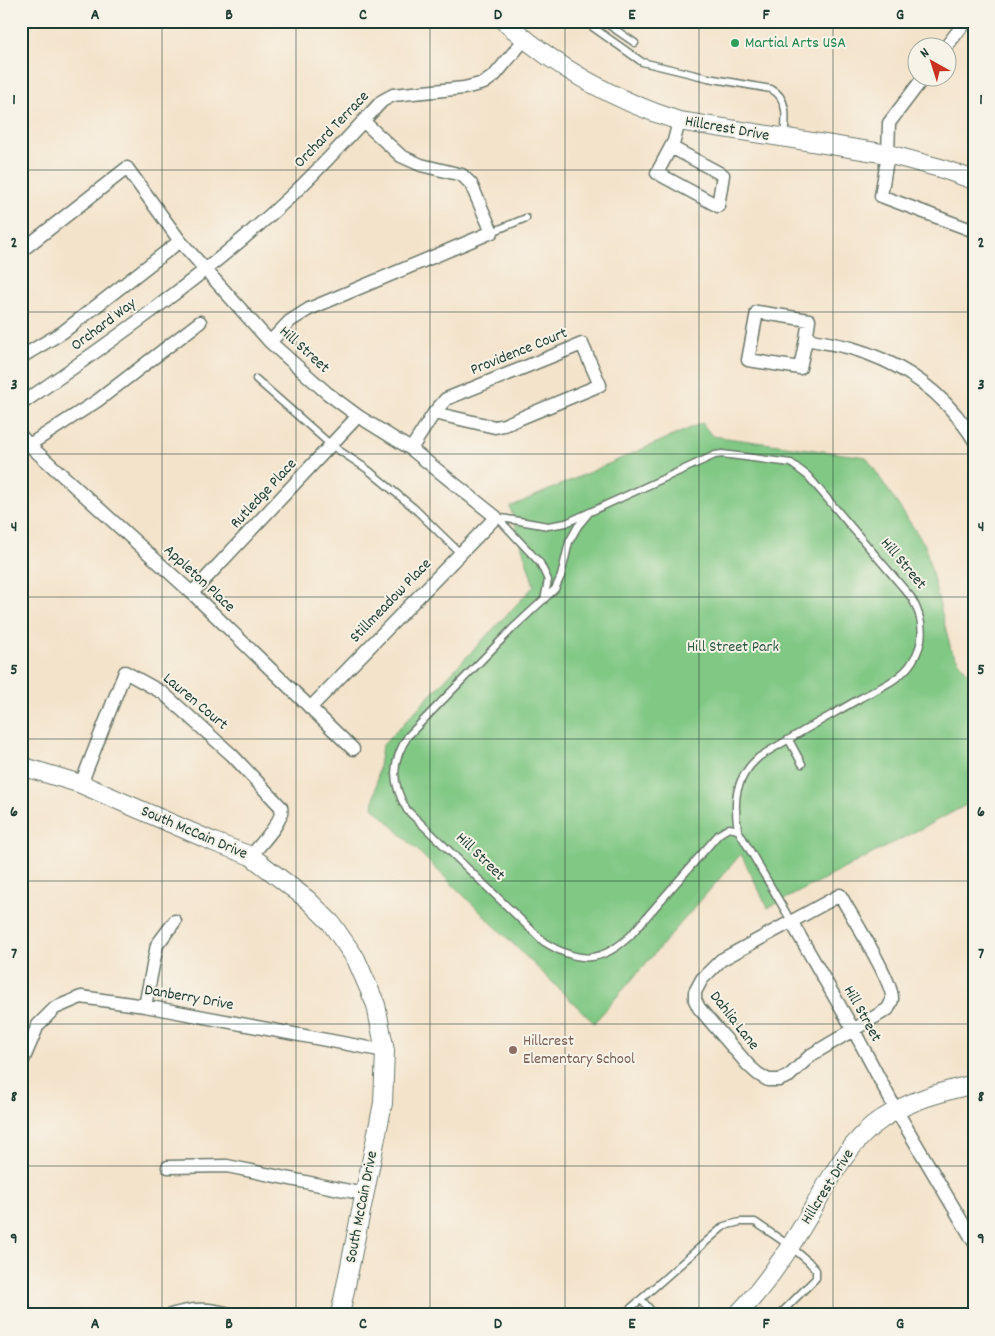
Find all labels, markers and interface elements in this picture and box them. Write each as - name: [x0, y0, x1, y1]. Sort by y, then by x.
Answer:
- text: A: [91, 4, 100, 27]
- text: B: [225, 4, 233, 27]
- text: C: [359, 4, 367, 27]
- text: D: [494, 4, 503, 27]
- text: E: [628, 4, 636, 27]
- text: F: [762, 4, 770, 27]
- text: G: [896, 4, 904, 27]
- place label: Martial Arts USA: [745, 32, 846, 55]
- marker: Martial Arts USA: [729, 37, 741, 49]
- north arrow: [908, 38, 958, 88]
- text: N: [916, 43, 934, 63]
- street label: Orchard Terrace: [289, 86, 375, 174]
- text: 1: [12, 89, 16, 112]
- text: 1: [979, 89, 983, 112]
- street label: Hillcrest Drive: [683, 110, 771, 148]
- text: 2: [11, 232, 18, 255]
- text: 2: [978, 232, 985, 255]
- street label: Orchard Way: [66, 292, 142, 357]
- street label: Hill Street: [274, 321, 335, 379]
- street label: Providence Court: [467, 322, 571, 382]
- text: 3: [10, 374, 18, 397]
- text: 3: [977, 374, 985, 397]
- street label: Rutledge Place: [225, 454, 303, 534]
- text: 4: [11, 516, 17, 539]
- text: 4: [978, 516, 984, 539]
- street label: Hill Street: [874, 533, 932, 595]
- street label: Appleton Place: [158, 540, 240, 618]
- street label: Stillmeadow Place: [345, 554, 437, 648]
- park label: Hill Street Park: [687, 636, 779, 659]
- text: 5: [10, 659, 18, 682]
- text: 5: [977, 659, 985, 682]
- street label: Lauren Court: [157, 668, 233, 736]
- street label: South McCain Drive: [137, 800, 251, 866]
- text: 6: [10, 801, 18, 824]
- text: 6: [977, 801, 985, 824]
- street label: Hill Street: [450, 827, 510, 887]
- text: 7: [11, 943, 17, 966]
- text: 7: [978, 943, 984, 966]
- street label: Danberry Drive: [143, 979, 235, 1017]
- street label: Hill Street: [837, 982, 887, 1046]
- street label: Dahlia Lane: [704, 987, 764, 1055]
- place label: Hillcrest Elementary School: [523, 1030, 635, 1071]
- marker: Hillcrest Elementary School: [507, 1044, 519, 1056]
- text: 8: [11, 1086, 18, 1109]
- text: 8: [978, 1086, 985, 1109]
- street label: Hillcrest Drive: [796, 1145, 860, 1229]
- street label: South McCain Drive: [340, 1149, 384, 1265]
- text: 9: [10, 1228, 18, 1251]
- text: 9: [977, 1228, 985, 1251]
- text: A: [91, 1313, 100, 1336]
- text: B: [225, 1313, 233, 1336]
- text: C: [359, 1313, 367, 1336]
- text: D: [494, 1313, 503, 1336]
- text: E: [628, 1313, 636, 1336]
- text: F: [762, 1313, 770, 1336]
- text: G: [896, 1313, 904, 1336]

